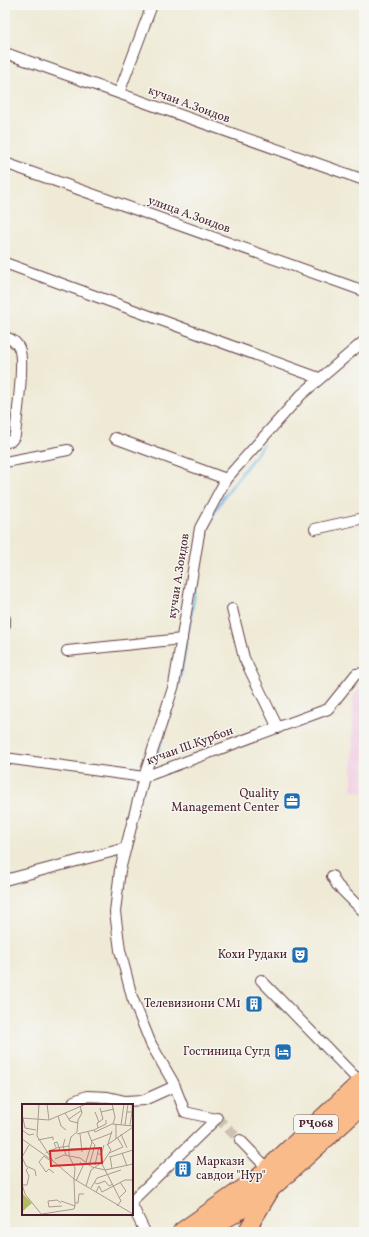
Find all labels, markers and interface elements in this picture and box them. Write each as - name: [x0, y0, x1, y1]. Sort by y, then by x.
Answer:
- street label: кучаи А.Зоидов: [146, 83, 232, 127]
- street label: улица А.Зоидов: [145, 193, 233, 237]
- street label: кучаи А.Зоидов: [164, 532, 194, 620]
- street label: кучаи Ш.Қурбон: [144, 723, 236, 769]
- place label: Quality Management Center: [171, 786, 280, 816]
- office icon: Quality Management Center: [282, 791, 302, 811]
- theatre icon: Кохи Рудаки: [290, 945, 310, 965]
- place label: Кохи Рудаки: [218, 947, 287, 963]
- building icon: Телевизиони СМ1: [244, 994, 264, 1014]
- place label: Телевизиони СМ1: [144, 996, 241, 1012]
- hotel icon: Гостиница Сугд: [273, 1042, 293, 1062]
- place label: Гостиница Сугд: [183, 1044, 270, 1060]
- inset map: [22, 1104, 133, 1215]
- road number: РҶ068: [294, 1115, 338, 1133]
- place label: Маркази савдои "Нур": [196, 1154, 266, 1184]
- building icon: Маркази савдои "Нур": [173, 1159, 193, 1179]

